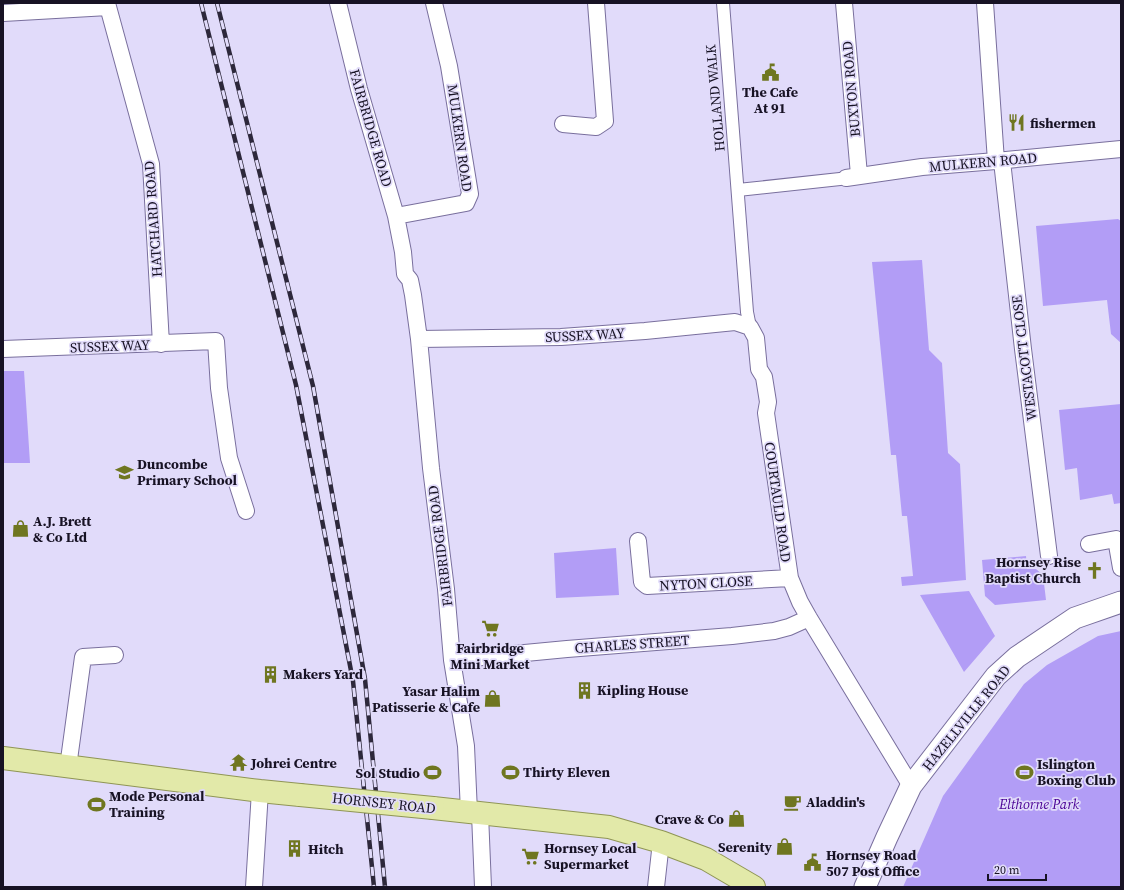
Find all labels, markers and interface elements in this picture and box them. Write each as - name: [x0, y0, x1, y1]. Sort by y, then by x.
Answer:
- street label: BUXTON ROAD: [837, 40, 865, 138]
- street label: HOLLAND WALK: [700, 43, 730, 152]
- public building icon: The Cafe At 91: [760, 62, 780, 82]
- street label: FAIRBRIDGE ROAD: [345, 67, 397, 189]
- place label: The Cafe At 91: [742, 82, 798, 118]
- street label: MULKERN ROAD: [443, 83, 477, 193]
- restaurant icon: fishermen: [1007, 113, 1027, 133]
- place label: fishermen: [1030, 113, 1096, 133]
- street label: MULKERN ROAD: [928, 147, 1038, 177]
- street label: HATCHARD ROAD: [139, 160, 167, 278]
- street label: WESTACOTT CLOSE: [1006, 294, 1042, 422]
- street label: SUSSEX WAY: [545, 323, 626, 347]
- street label: SUSSEX WAY: [70, 335, 150, 357]
- street label: COURTAULD ROAD: [760, 441, 796, 563]
- place label: Duncombe Primary School: [137, 454, 238, 490]
- school or university icon: Duncombe Primary School: [114, 462, 134, 482]
- street label: FAIRBRIDGE ROAD: [423, 484, 457, 608]
- place label: A.J. Brett & Co Ltd: [33, 511, 92, 547]
- shop icon: A.J. Brett & Co Ltd: [10, 519, 30, 539]
- place label: Hornsey Rise Baptist Church: [985, 552, 1081, 588]
- church icon: Hornsey Rise Baptist Church: [1084, 560, 1104, 580]
- street label: NYTON CLOSE: [659, 571, 753, 595]
- supermarket icon: Fairbridge Mini Market: [480, 618, 500, 638]
- street label: CHARLES STREET: [574, 630, 691, 658]
- place label: Fairbridge Mini Market: [450, 638, 531, 674]
- street label: HAZELLVILLE ROAD: [917, 661, 1015, 775]
- building icon: Makers Yard: [260, 664, 280, 684]
- place label: Makers Yard: [283, 664, 364, 684]
- building icon: Kipling House: [574, 680, 594, 700]
- place label: Kipling House: [597, 680, 688, 700]
- place label: Yasar Halim Patisserie & Cafe: [372, 681, 480, 717]
- shop icon: Yasar Halim Patisserie & Cafe: [483, 689, 503, 709]
- temple icon: Johrei Centre: [228, 753, 248, 773]
- place label: Johrei Centre: [250, 753, 337, 773]
- place label: Islington Boxing Club: [1037, 754, 1116, 790]
- sports icon: Thirty Eleven: [500, 762, 520, 782]
- place label: Thirty Eleven: [523, 762, 610, 782]
- sports icon: Islington Boxing Club: [1014, 762, 1034, 782]
- place label: Sol Studio: [356, 763, 420, 783]
- sports icon: Sol Studio: [423, 763, 443, 783]
- place label: Mode Personal Training: [109, 786, 205, 822]
- street label: HORNSEY ROAD: [331, 788, 437, 818]
- cafe icon: Aladdin's: [783, 792, 803, 812]
- place label: Aladdin's: [806, 792, 866, 812]
- sports icon: Mode Personal Training: [86, 794, 106, 814]
- park label: Elthorne Park: [998, 794, 1079, 814]
- place label: Crave & Co: [655, 809, 724, 829]
- shop icon: Crave & Co: [727, 809, 747, 829]
- place label: Serenity: [718, 837, 773, 857]
- shop icon: Serenity: [775, 837, 795, 857]
- place label: Hornsey Local Supermarket: [544, 838, 637, 874]
- building icon: Hitch: [285, 839, 305, 859]
- place label: Hitch: [308, 839, 344, 859]
- place label: Hornsey Road 507 Post Office: [826, 845, 920, 881]
- supermarket icon: Hornsey Local Supermarket: [521, 846, 541, 866]
- public building icon: Hornsey Road 507 Post Office: [803, 853, 823, 873]
- scale bar: [988, 856, 1046, 882]
- text: 20 m: [994, 862, 1020, 878]

